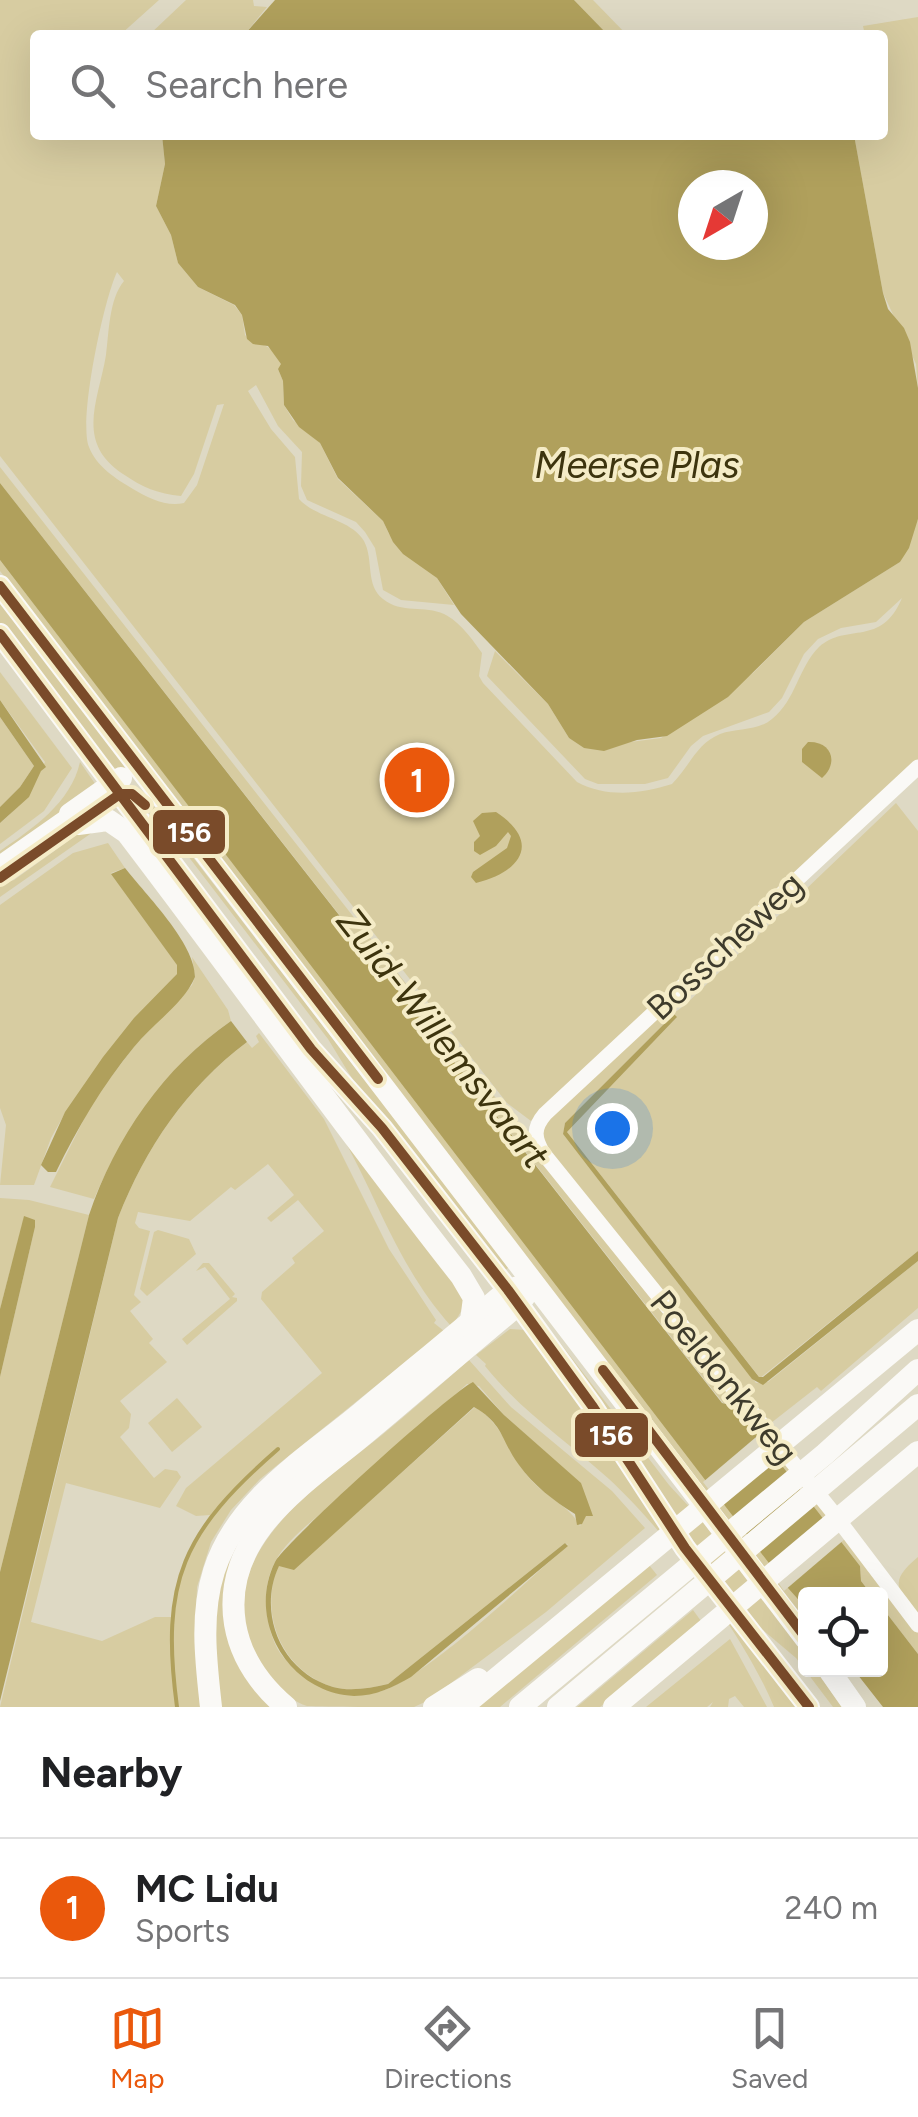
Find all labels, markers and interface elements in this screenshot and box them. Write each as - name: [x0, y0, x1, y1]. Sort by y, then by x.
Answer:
- search box: [30, 30, 888, 140]
- icon: search: [65, 58, 120, 113]
- text: Search here: [145, 62, 348, 108]
- north arrow: [678, 170, 768, 260]
- water label: Meerse Plas: [534, 442, 740, 488]
- pin: 1: [384, 742, 450, 818]
- line badge: 156: [151, 808, 227, 856]
- text: 156: [167, 815, 211, 849]
- street label: Bosscheweg: [638, 863, 812, 1029]
- water label: Zuid-Willemsvaart: [327, 899, 559, 1177]
- your location: [587, 1103, 638, 1154]
- street label: Poeldonkweg: [641, 1282, 807, 1472]
- line badge: 156: [573, 1411, 650, 1459]
- text: 156: [589, 1418, 633, 1452]
- map controls: [798, 1587, 888, 1677]
- button: locate: [798, 1587, 888, 1677]
- text: Nearby: [40, 1747, 182, 1798]
- text: MC Lidu: [135, 1866, 279, 1912]
- text: 1: [66, 1889, 79, 1927]
- text: 240 m: [785, 1889, 878, 1927]
- text: Sports: [135, 1912, 230, 1950]
- tab: Map: [110, 2001, 165, 2095]
- tab: Directions: [384, 2001, 512, 2095]
- tab: Saved: [731, 2001, 808, 2095]

